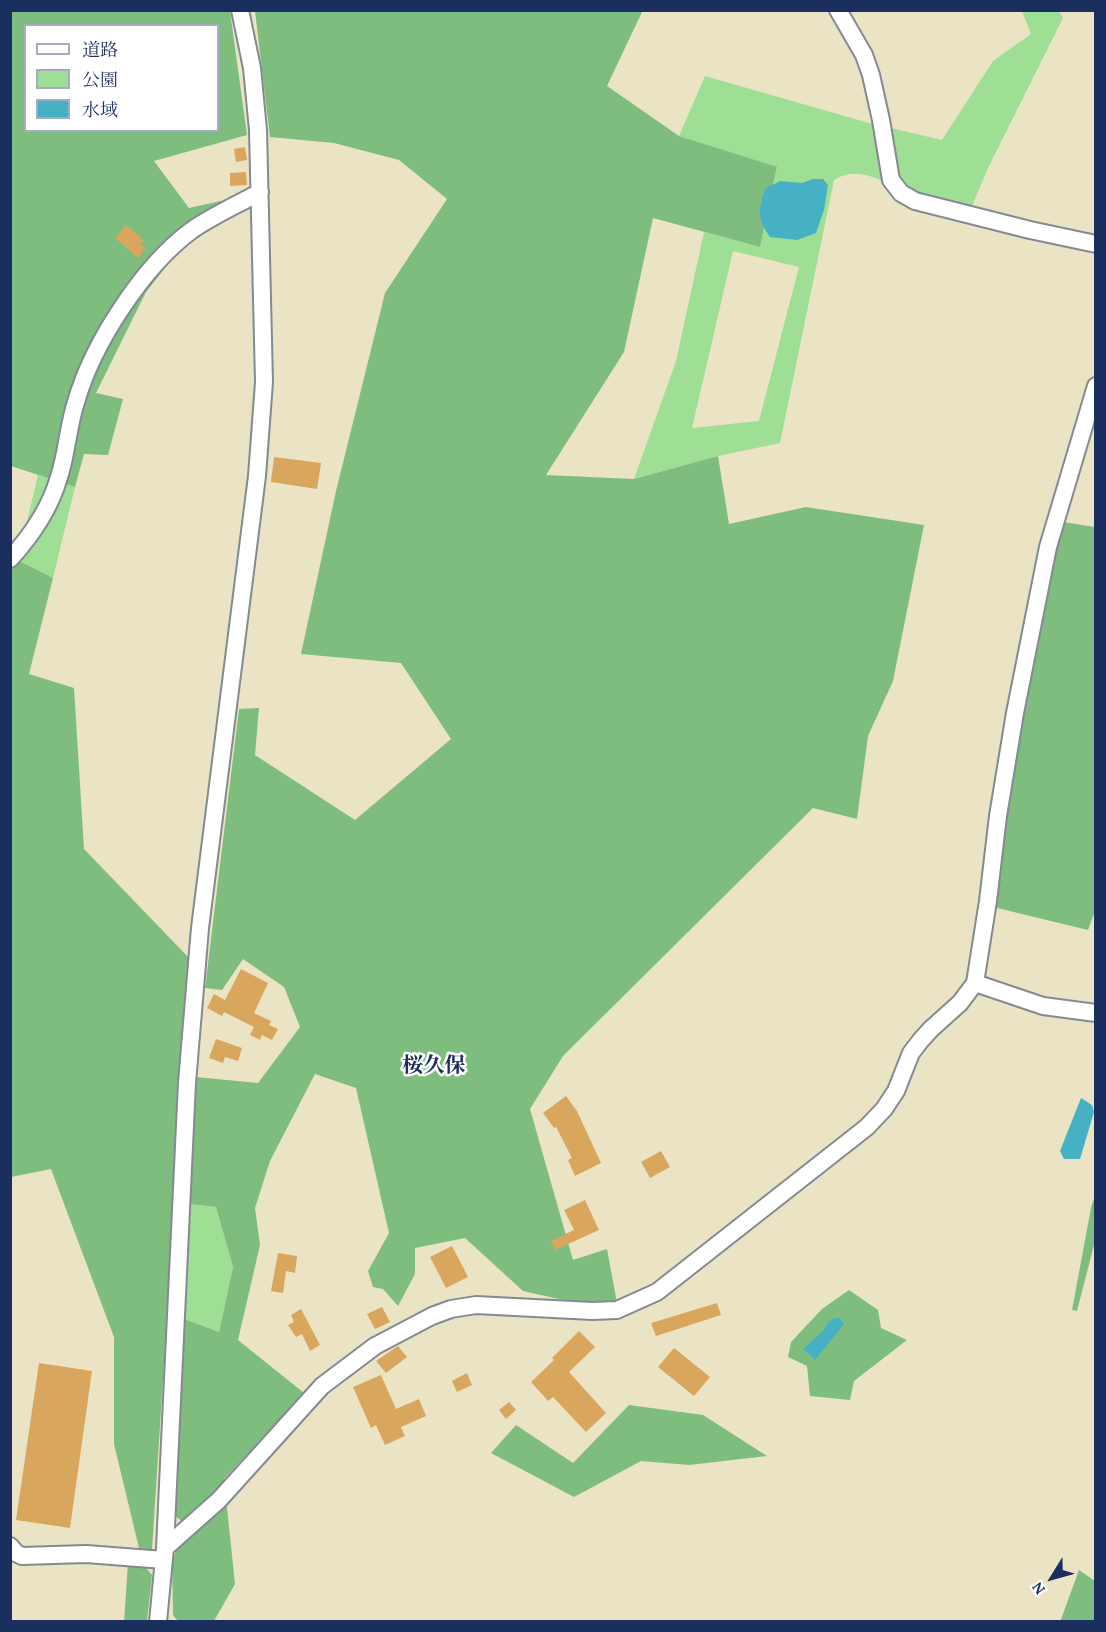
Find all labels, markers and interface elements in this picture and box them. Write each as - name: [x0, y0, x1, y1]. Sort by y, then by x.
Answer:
- legend: [24, 24, 219, 132]
- text: 道路: [82, 36, 118, 63]
- text: 公園: [82, 66, 118, 93]
- text: 水域: [82, 96, 118, 123]
- district label: 桜久保: [403, 1054, 465, 1080]
- north arrow: [1022, 1548, 1082, 1608]
- text: N: [1025, 1577, 1050, 1600]

